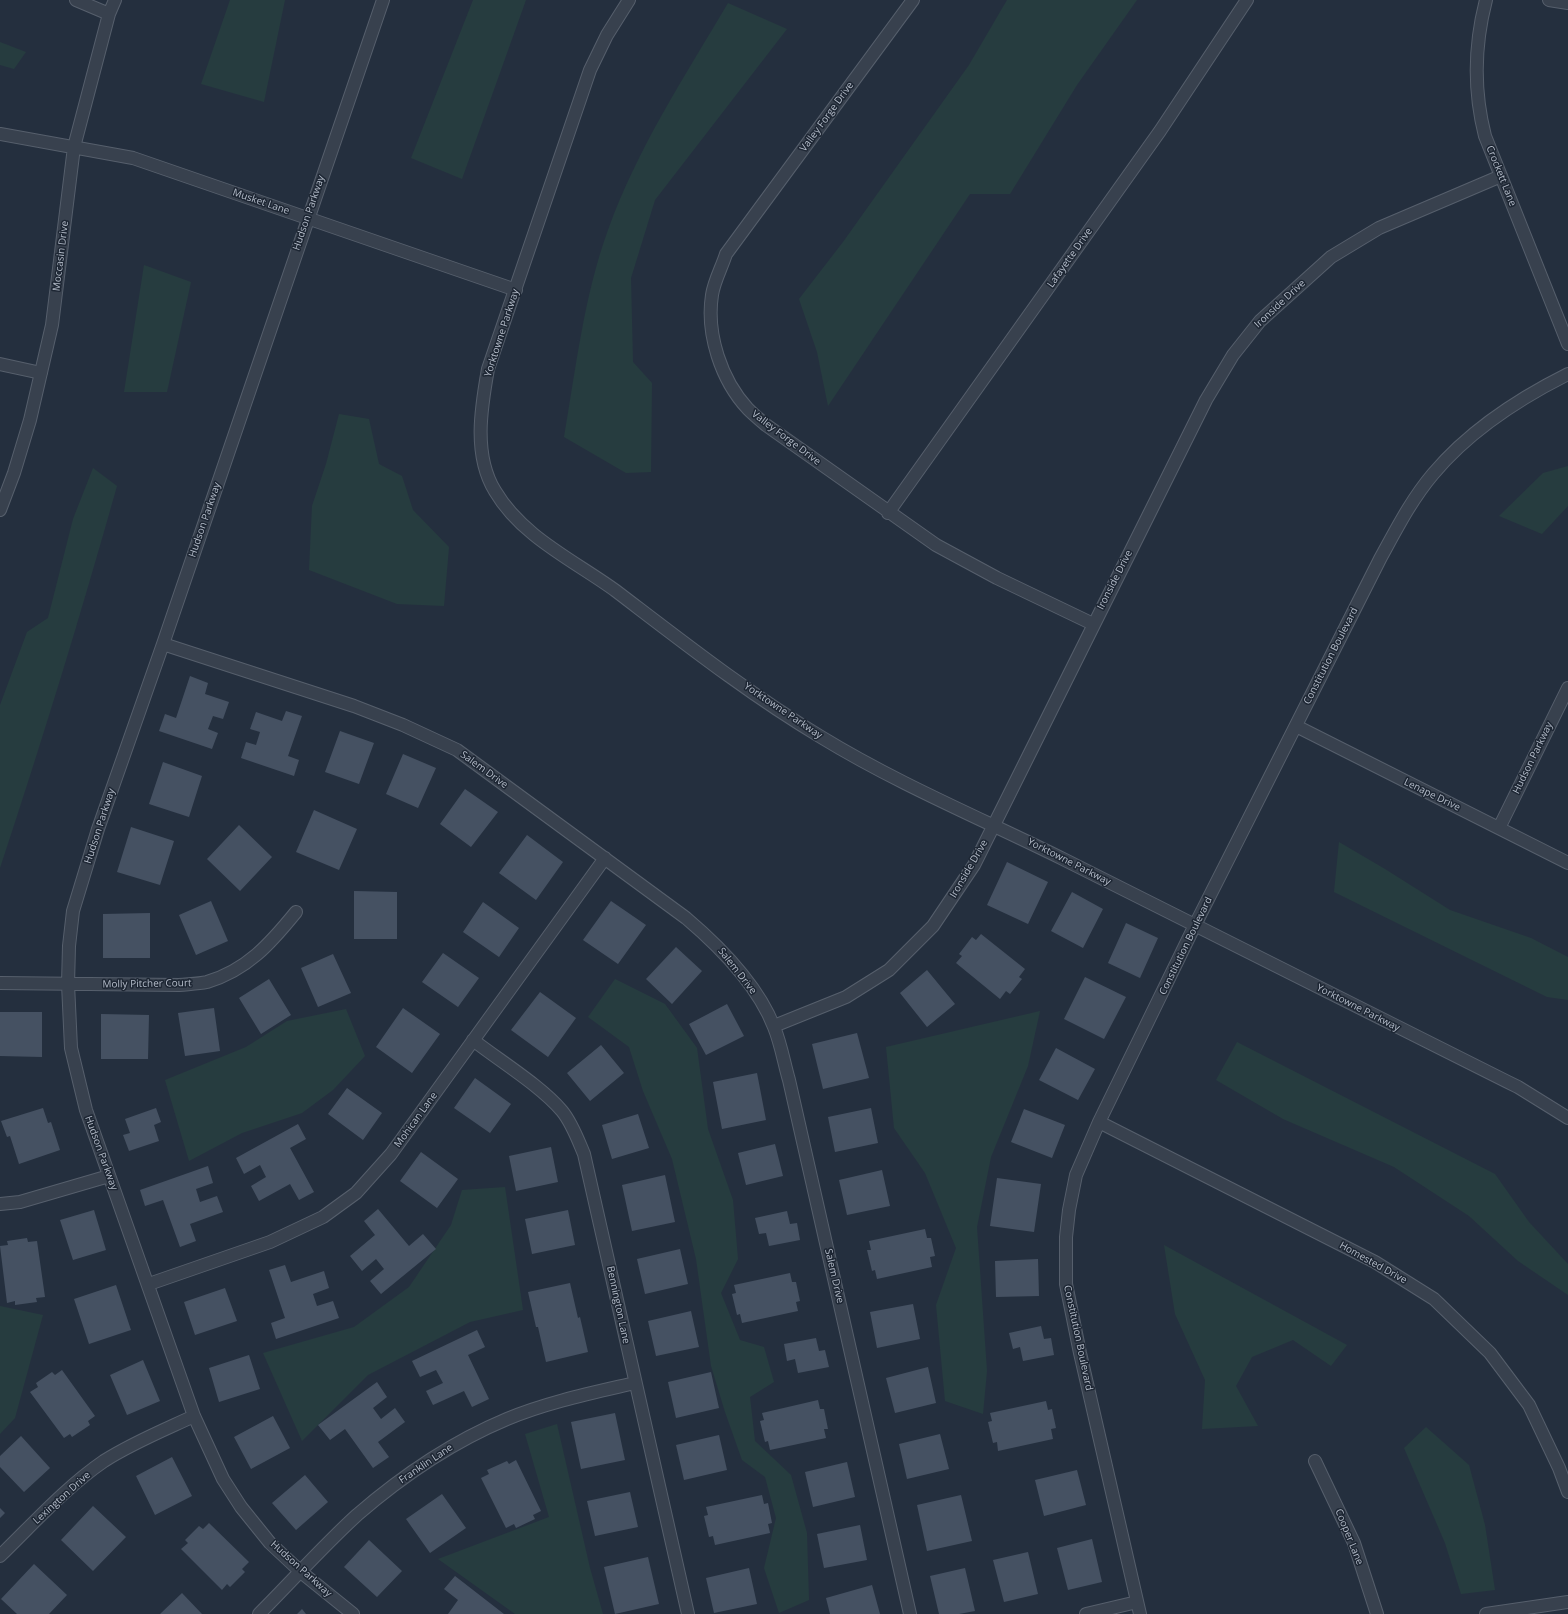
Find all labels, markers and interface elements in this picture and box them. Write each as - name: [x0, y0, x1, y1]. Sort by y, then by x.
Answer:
- street label: Valley Forge Drive: [798, 80, 856, 154]
- street label: Crockett Lane: [1483, 144, 1519, 208]
- street label: Hudson Parkway: [291, 174, 327, 252]
- street label: Musket Lane: [231, 187, 291, 217]
- street label: Moccasin Drive: [51, 220, 71, 292]
- street label: Lafayette Drive: [1045, 226, 1095, 290]
- street label: Ironside Drive: [1252, 277, 1308, 331]
- street label: Yorktowne Parkway: [482, 287, 522, 379]
- street label: Valley Forge Drive: [749, 408, 823, 468]
- street label: Hudson Parkway: [187, 481, 223, 559]
- street label: Ironside Drive: [1095, 548, 1135, 612]
- street label: Constitution Boulevard: [1301, 605, 1361, 707]
- street label: Yorktowne Parkway: [742, 680, 824, 742]
- street label: Hudson Parkway: [1510, 720, 1556, 796]
- street label: Salem Drive: [458, 749, 510, 791]
- street label: Lenape Drive: [1402, 776, 1462, 814]
- street label: Hudson Parkway: [82, 787, 118, 865]
- street label: Yorktowne Parkway: [1025, 836, 1113, 888]
- street label: Ironside Drive: [948, 838, 990, 900]
- street label: Constitution Boulevard: [1157, 895, 1215, 997]
- street label: Salem Drive: [715, 945, 759, 997]
- street label: Molly Pitcher Court: [102, 977, 192, 991]
- street label: Yorktowne Parkway: [1314, 982, 1402, 1034]
- street label: Mohican Lane: [392, 1090, 440, 1150]
- street label: Hudson Parkway: [82, 1114, 120, 1192]
- street label: Homested Drive: [1337, 1239, 1409, 1287]
- street label: Salem Drive: [822, 1248, 846, 1304]
- street label: Bennington Lane: [604, 1265, 632, 1345]
- street label: Constitution Boulevard: [1061, 1284, 1095, 1392]
- street label: Franklin Lane: [397, 1442, 455, 1486]
- street label: Lexington Drive: [31, 1469, 93, 1527]
- street label: Cooper Lane: [1332, 1507, 1366, 1567]
- street label: Hudson Parkway: [268, 1538, 334, 1600]

